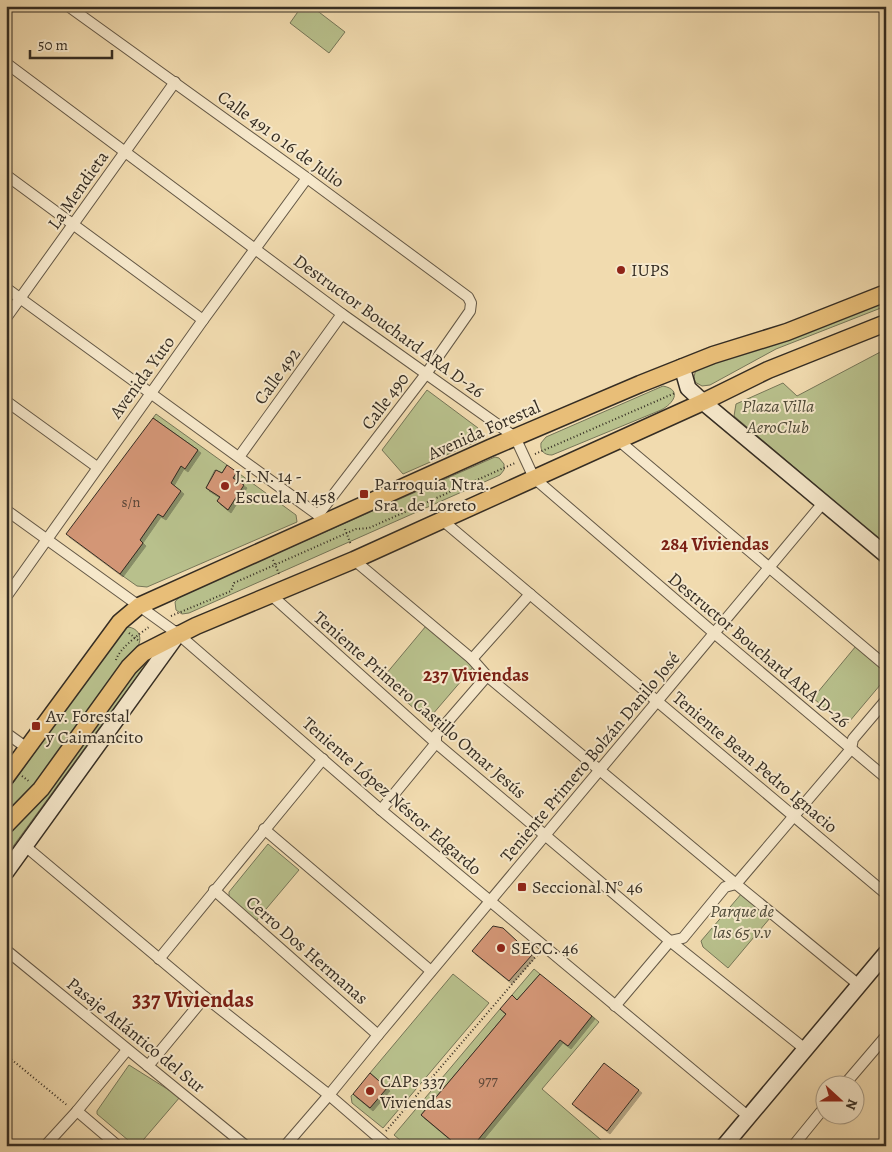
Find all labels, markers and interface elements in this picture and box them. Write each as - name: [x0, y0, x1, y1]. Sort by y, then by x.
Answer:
- scale bar: [30, 28, 112, 60]
- text: 50 m: [38, 35, 68, 55]
- street label: Calle 491 o 16 de Julio: [213, 85, 349, 193]
- street label: La Mendieta: [42, 145, 114, 234]
- street label: Destructor Bouchard ARA D-26: [289, 249, 489, 403]
- place label: IUPS: [631, 258, 669, 282]
- marker: IUPS: [615, 264, 627, 276]
- street label: Avenida Yuto: [103, 331, 180, 424]
- street label: Calle 492: [248, 342, 306, 409]
- street label: Calle 490: [356, 367, 414, 435]
- street label: Avenida Forestal: [423, 394, 545, 466]
- park label: Plaza Villa AeroClub: [742, 394, 814, 439]
- place label: J.I.N. 14 - Escuela N 458: [235, 464, 336, 509]
- place label: Parroquia Ntra. Sra. de Loreto: [374, 472, 490, 517]
- marker: J.I.N. 14 - Escuela N 458: [219, 480, 231, 492]
- marker: Parroquia Ntra. Sra. de Loreto: [358, 488, 370, 500]
- house number: s/n: [121, 492, 141, 512]
- district label: 284 Viviendas: [661, 531, 769, 557]
- street label: Destructor Bouchard ARA D-26: [663, 567, 855, 733]
- street label: Teniente Primero Castillo Omar Jesús: [309, 606, 531, 804]
- street label: Teniente Primero Bolzán Danilo José: [495, 647, 685, 867]
- district label: 237 Viviendas: [423, 662, 529, 688]
- street label: Teniente Bean Pedro Ignacio: [667, 686, 843, 838]
- place label: Av. Forestal y Caimancito: [45, 704, 143, 749]
- street label: Teniente López Néstor Edgardo: [297, 711, 487, 881]
- marker: Av. Forestal y Caimancito: [30, 720, 42, 732]
- place label: Seccional N° 46: [532, 875, 643, 899]
- marker: Seccional N° 46: [516, 881, 528, 893]
- street label: Cerro Dos Hermanas: [241, 890, 373, 1010]
- park label: Parque de las 65 v.v: [710, 899, 775, 944]
- place label: SECC. 46: [511, 936, 578, 960]
- marker: SECC. 46: [495, 942, 507, 954]
- street label: Pasaje Atlántico del Sur: [62, 972, 210, 1098]
- district label: 337 Viviendas: [132, 985, 254, 1015]
- place label: CAPs 337 Viviendas: [379, 1069, 452, 1114]
- house number: 977: [478, 1071, 498, 1091]
- north arrow: [814, 1074, 864, 1124]
- marker: CAPs 337 Viviendas: [364, 1085, 376, 1097]
- text: N: [841, 1096, 862, 1113]

